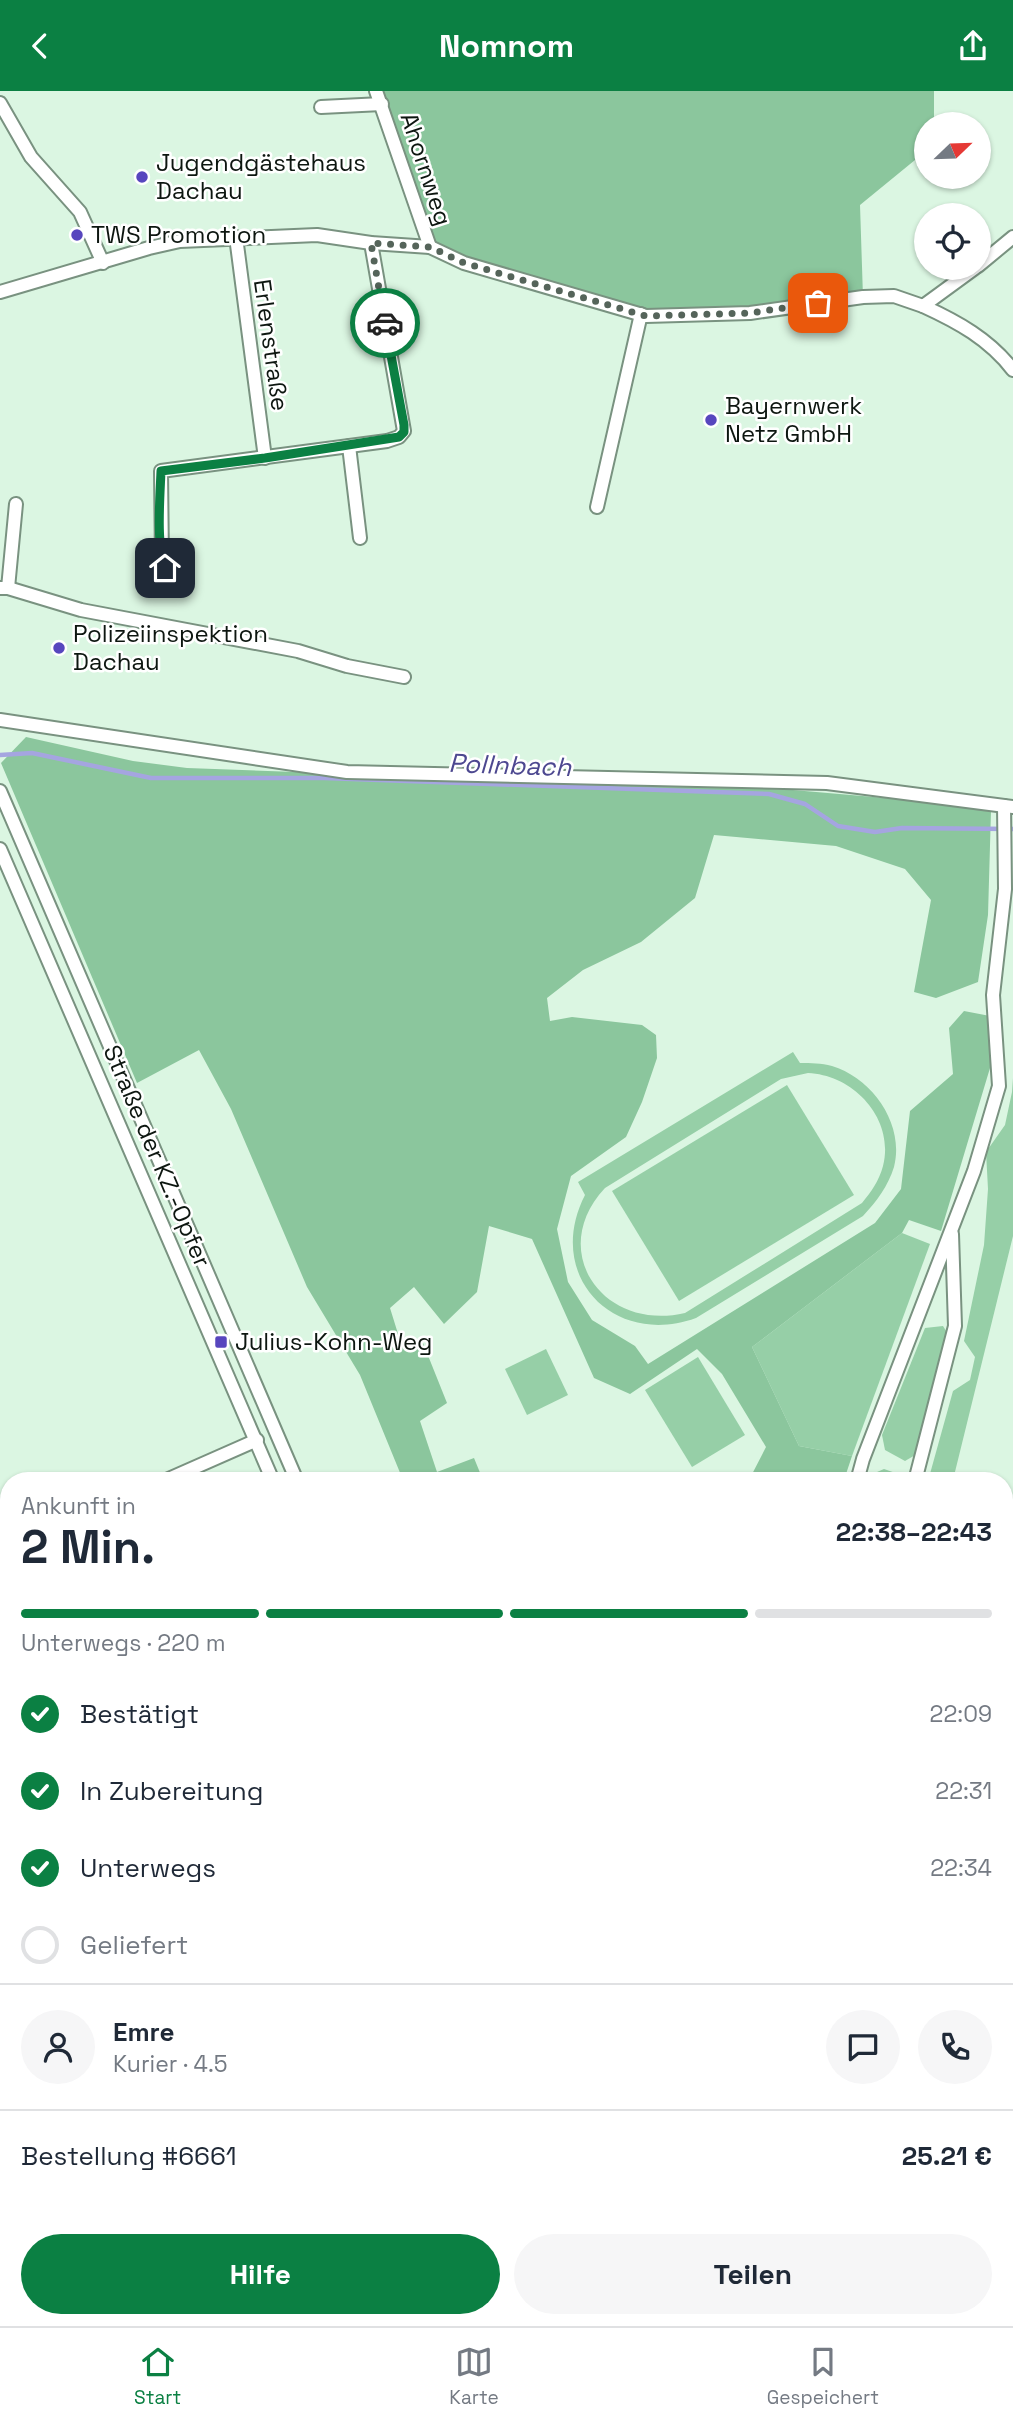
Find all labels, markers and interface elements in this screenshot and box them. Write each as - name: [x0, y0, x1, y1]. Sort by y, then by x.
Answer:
- text: Nomnom: [439, 26, 574, 66]
- icon: back: [21, 27, 59, 65]
- icon: share: [954, 27, 992, 65]
- street label: Ahornweg: [394, 108, 459, 229]
- north arrow: [914, 112, 990, 189]
- map controls: [914, 112, 991, 280]
- place label: Jugendgästehaus Dachau: [156, 147, 366, 206]
- marker: Jugendgästehaus Dachau: [134, 169, 150, 185]
- button: locate: [914, 203, 991, 280]
- place label: TWS Promotion: [91, 219, 266, 250]
- marker: TWS Promotion: [69, 227, 85, 243]
- pin: [788, 273, 848, 333]
- street label: Erlenstraße: [247, 277, 296, 413]
- icon: bag: [799, 284, 837, 322]
- courier: [350, 288, 420, 358]
- icon: car: [366, 304, 404, 342]
- place label: Bayernwerk Netz GmbH: [725, 390, 862, 449]
- marker: Bayernwerk Netz GmbH: [703, 412, 719, 428]
- pin: [135, 538, 195, 598]
- icon: home: [146, 549, 184, 587]
- place label: Polizeiinspektion Dachau: [73, 618, 268, 677]
- marker: Polizeiinspektion Dachau: [51, 640, 67, 656]
- water label: Pollnbach: [448, 746, 573, 784]
- street label: Straße der KZ.-Opfer: [97, 1040, 218, 1272]
- place label: Julius-Kohn-Weg: [235, 1326, 433, 1357]
- marker: Julius-Kohn-Weg: [213, 1334, 229, 1350]
- text: Ankunft in: [21, 1491, 136, 1521]
- text: 22:38–22:43: [836, 1515, 992, 1549]
- text: 2 Min.: [21, 1518, 155, 1576]
- text: Unterwegs · 220 m: [21, 1628, 226, 1658]
- icon: check: [21, 1695, 59, 1733]
- text: Bestätigt: [80, 1697, 199, 1731]
- text: 22:09: [930, 1699, 992, 1729]
- icon: check: [21, 1772, 59, 1810]
- text: In Zubereitung: [80, 1774, 264, 1808]
- text: 22:31: [935, 1776, 992, 1806]
- icon: check: [21, 1849, 59, 1887]
- text: Unterwegs: [80, 1851, 216, 1885]
- text: 22:34: [930, 1853, 992, 1883]
- text: Geliefert: [80, 1928, 188, 1962]
- button: person: [21, 2010, 95, 2084]
- button: chat: [826, 2010, 900, 2084]
- button: phone: [918, 2010, 992, 2084]
- text: Emre: [113, 2015, 174, 2049]
- text: Kurier · 4.5: [113, 2049, 228, 2079]
- text: Bestellung #6661: [21, 2139, 237, 2173]
- text: 25.21 €: [902, 2139, 992, 2173]
- button: Hilfe: [21, 2234, 500, 2314]
- button: Teilen: [514, 2234, 992, 2314]
- tab: Start: [134, 2343, 181, 2410]
- tab: Karte: [449, 2343, 499, 2410]
- tab: Gespeichert: [767, 2343, 879, 2410]

